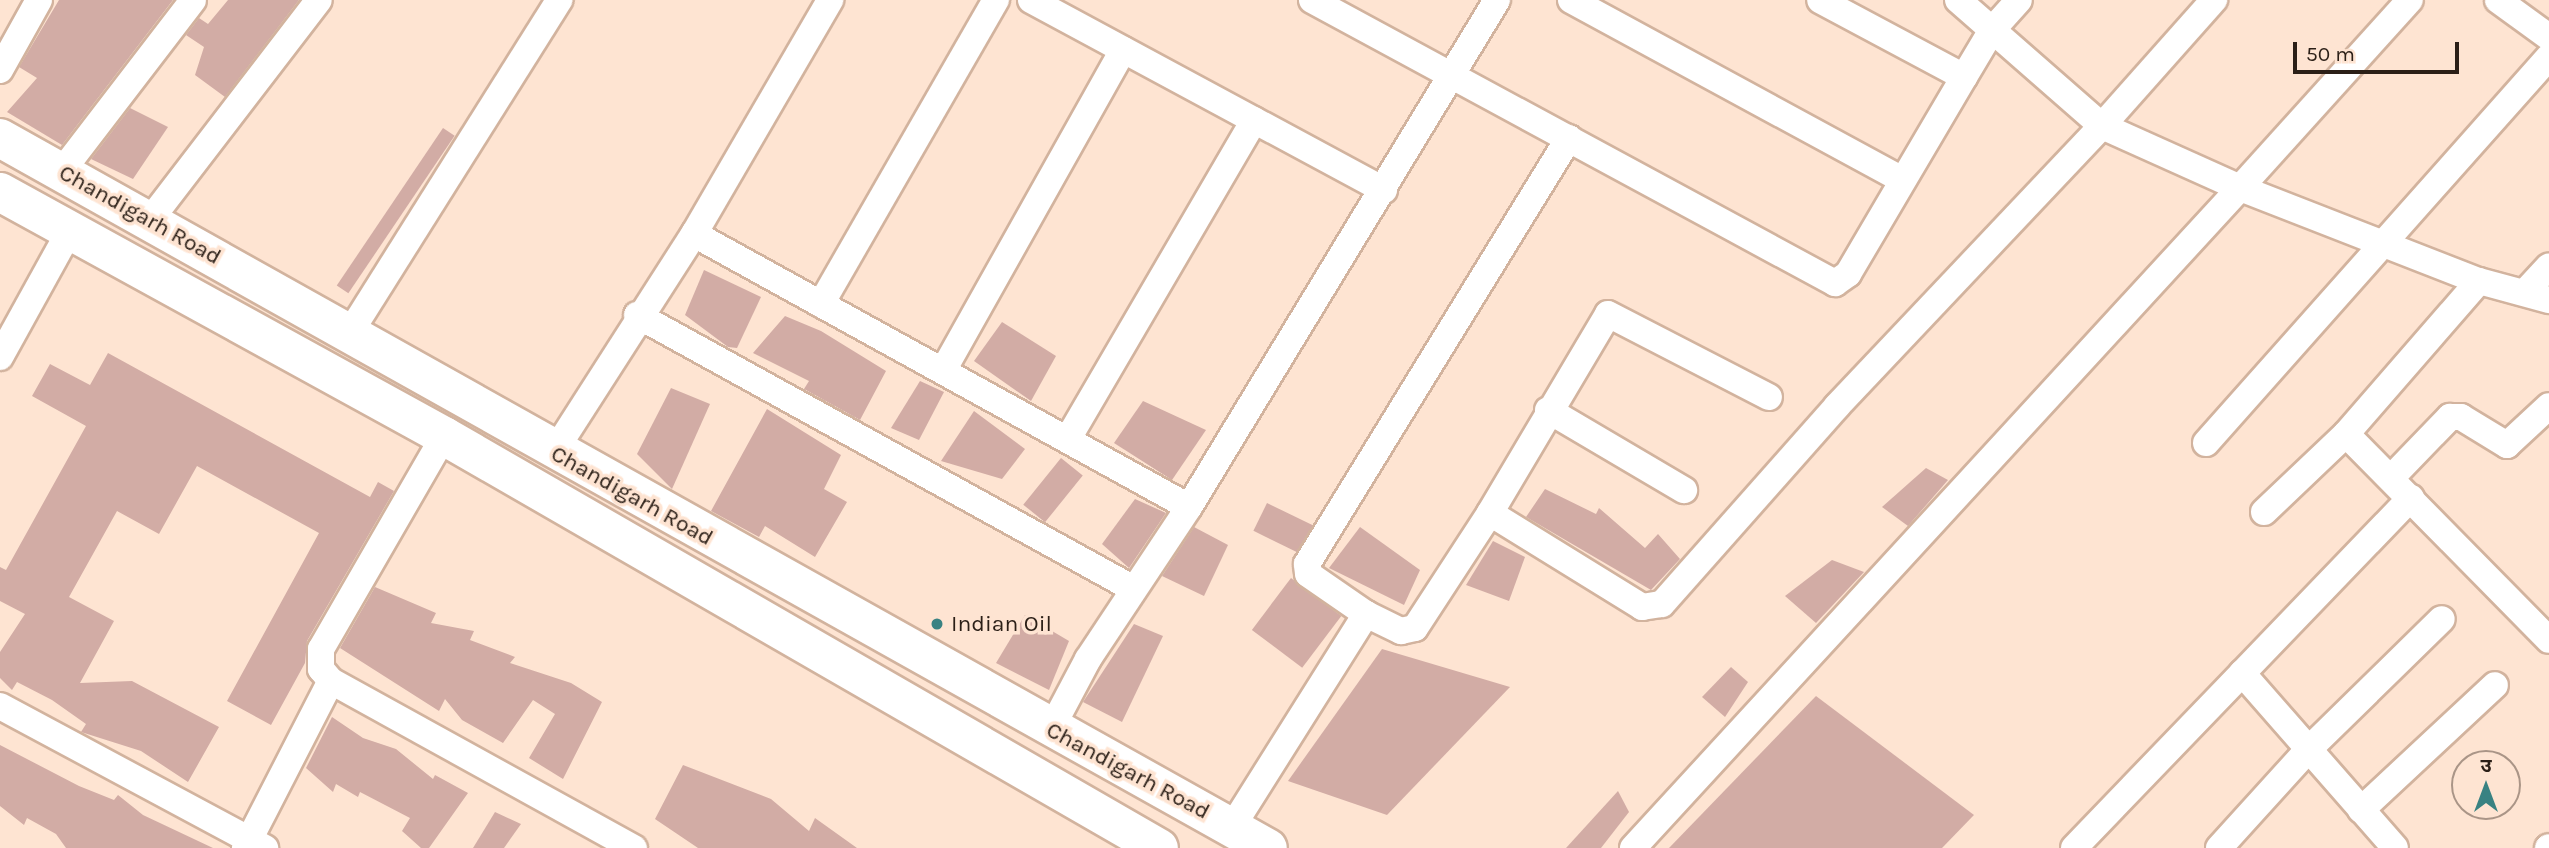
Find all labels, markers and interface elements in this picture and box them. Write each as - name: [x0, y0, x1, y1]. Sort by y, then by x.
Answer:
- scale bar: [2297, 28, 2463, 72]
- text: 50 m: [2306, 42, 2355, 66]
- street label: Chandigarh Road: [54, 159, 226, 271]
- street label: Chandigarh Road: [546, 440, 718, 552]
- place label: Indian Oil: [951, 610, 1052, 638]
- marker: Indian Oil: [929, 616, 945, 632]
- street label: Chandigarh Road: [1042, 716, 1214, 826]
- north arrow: [2451, 750, 2521, 820]
- text: उ: [2480, 755, 2492, 777]

